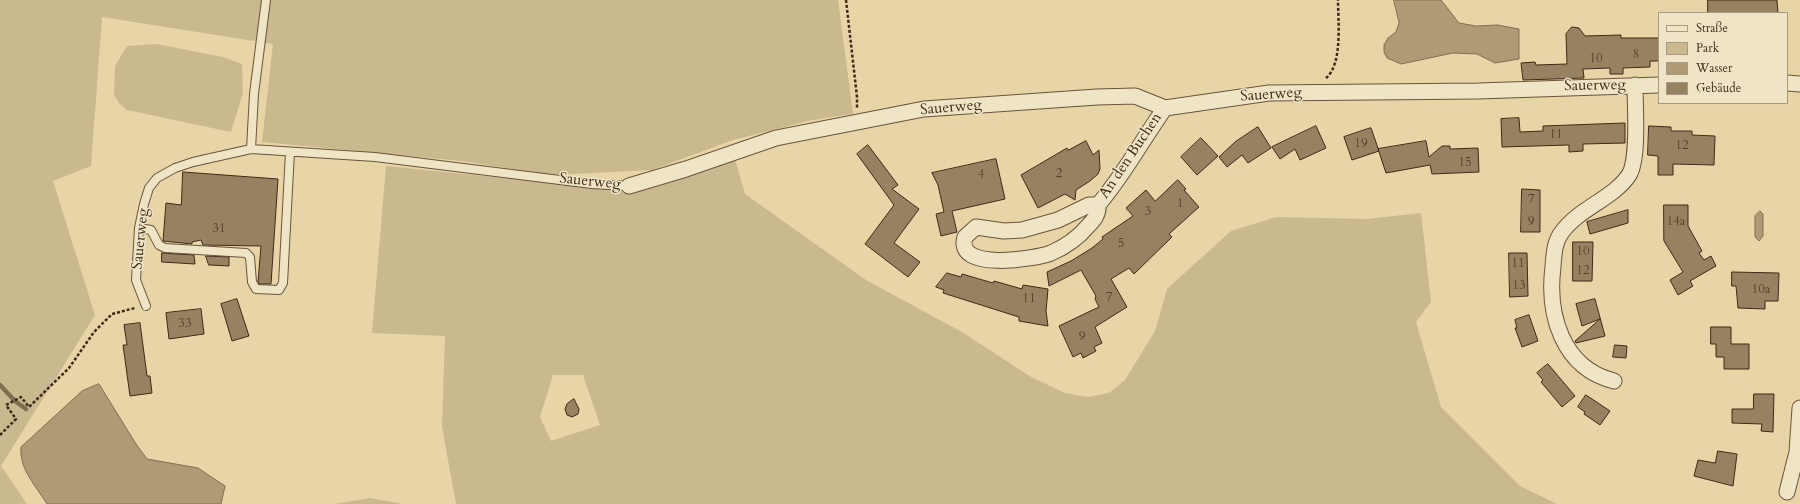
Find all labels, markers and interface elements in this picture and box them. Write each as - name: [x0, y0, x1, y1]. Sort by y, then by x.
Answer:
- legend: [1658, 12, 1788, 104]
- text: Straße: [1696, 20, 1728, 36]
- text: Park: [1696, 40, 1719, 56]
- house number: 8: [1633, 47, 1639, 63]
- house number: 10: [1589, 51, 1603, 67]
- text: Wasser: [1696, 60, 1732, 76]
- street label: Sauerweg: [1564, 76, 1626, 96]
- text: Gebäude: [1696, 80, 1741, 96]
- street label: Sauerweg: [1240, 84, 1302, 106]
- street label: Sauerweg: [919, 96, 983, 120]
- street label: An den Buchen: [1096, 110, 1166, 202]
- house number: 11: [1549, 127, 1563, 143]
- house number: 19: [1354, 136, 1368, 152]
- house number: 12: [1675, 138, 1689, 154]
- house number: 15: [1458, 155, 1472, 171]
- house number: 2: [1056, 166, 1062, 182]
- house number: 4: [978, 167, 984, 183]
- street label: Sauerweg: [558, 170, 622, 194]
- house number: 7: [1528, 192, 1534, 208]
- house number: 1: [1177, 196, 1183, 212]
- house number: 3: [1145, 204, 1151, 220]
- street label: Sauerweg: [129, 207, 153, 271]
- house number: 9: [1528, 214, 1534, 230]
- house number: 14a: [1667, 214, 1685, 230]
- house number: 31: [212, 221, 226, 237]
- house number: 5: [1118, 236, 1124, 252]
- house number: 10: [1576, 244, 1590, 260]
- house number: 11: [1511, 256, 1525, 272]
- house number: 12: [1576, 263, 1590, 279]
- house number: 13: [1512, 278, 1526, 294]
- house number: 10a: [1752, 282, 1770, 298]
- house number: 7: [1106, 290, 1112, 306]
- house number: 11: [1022, 291, 1036, 307]
- house number: 33: [178, 316, 192, 332]
- house number: 9: [1079, 329, 1085, 345]

